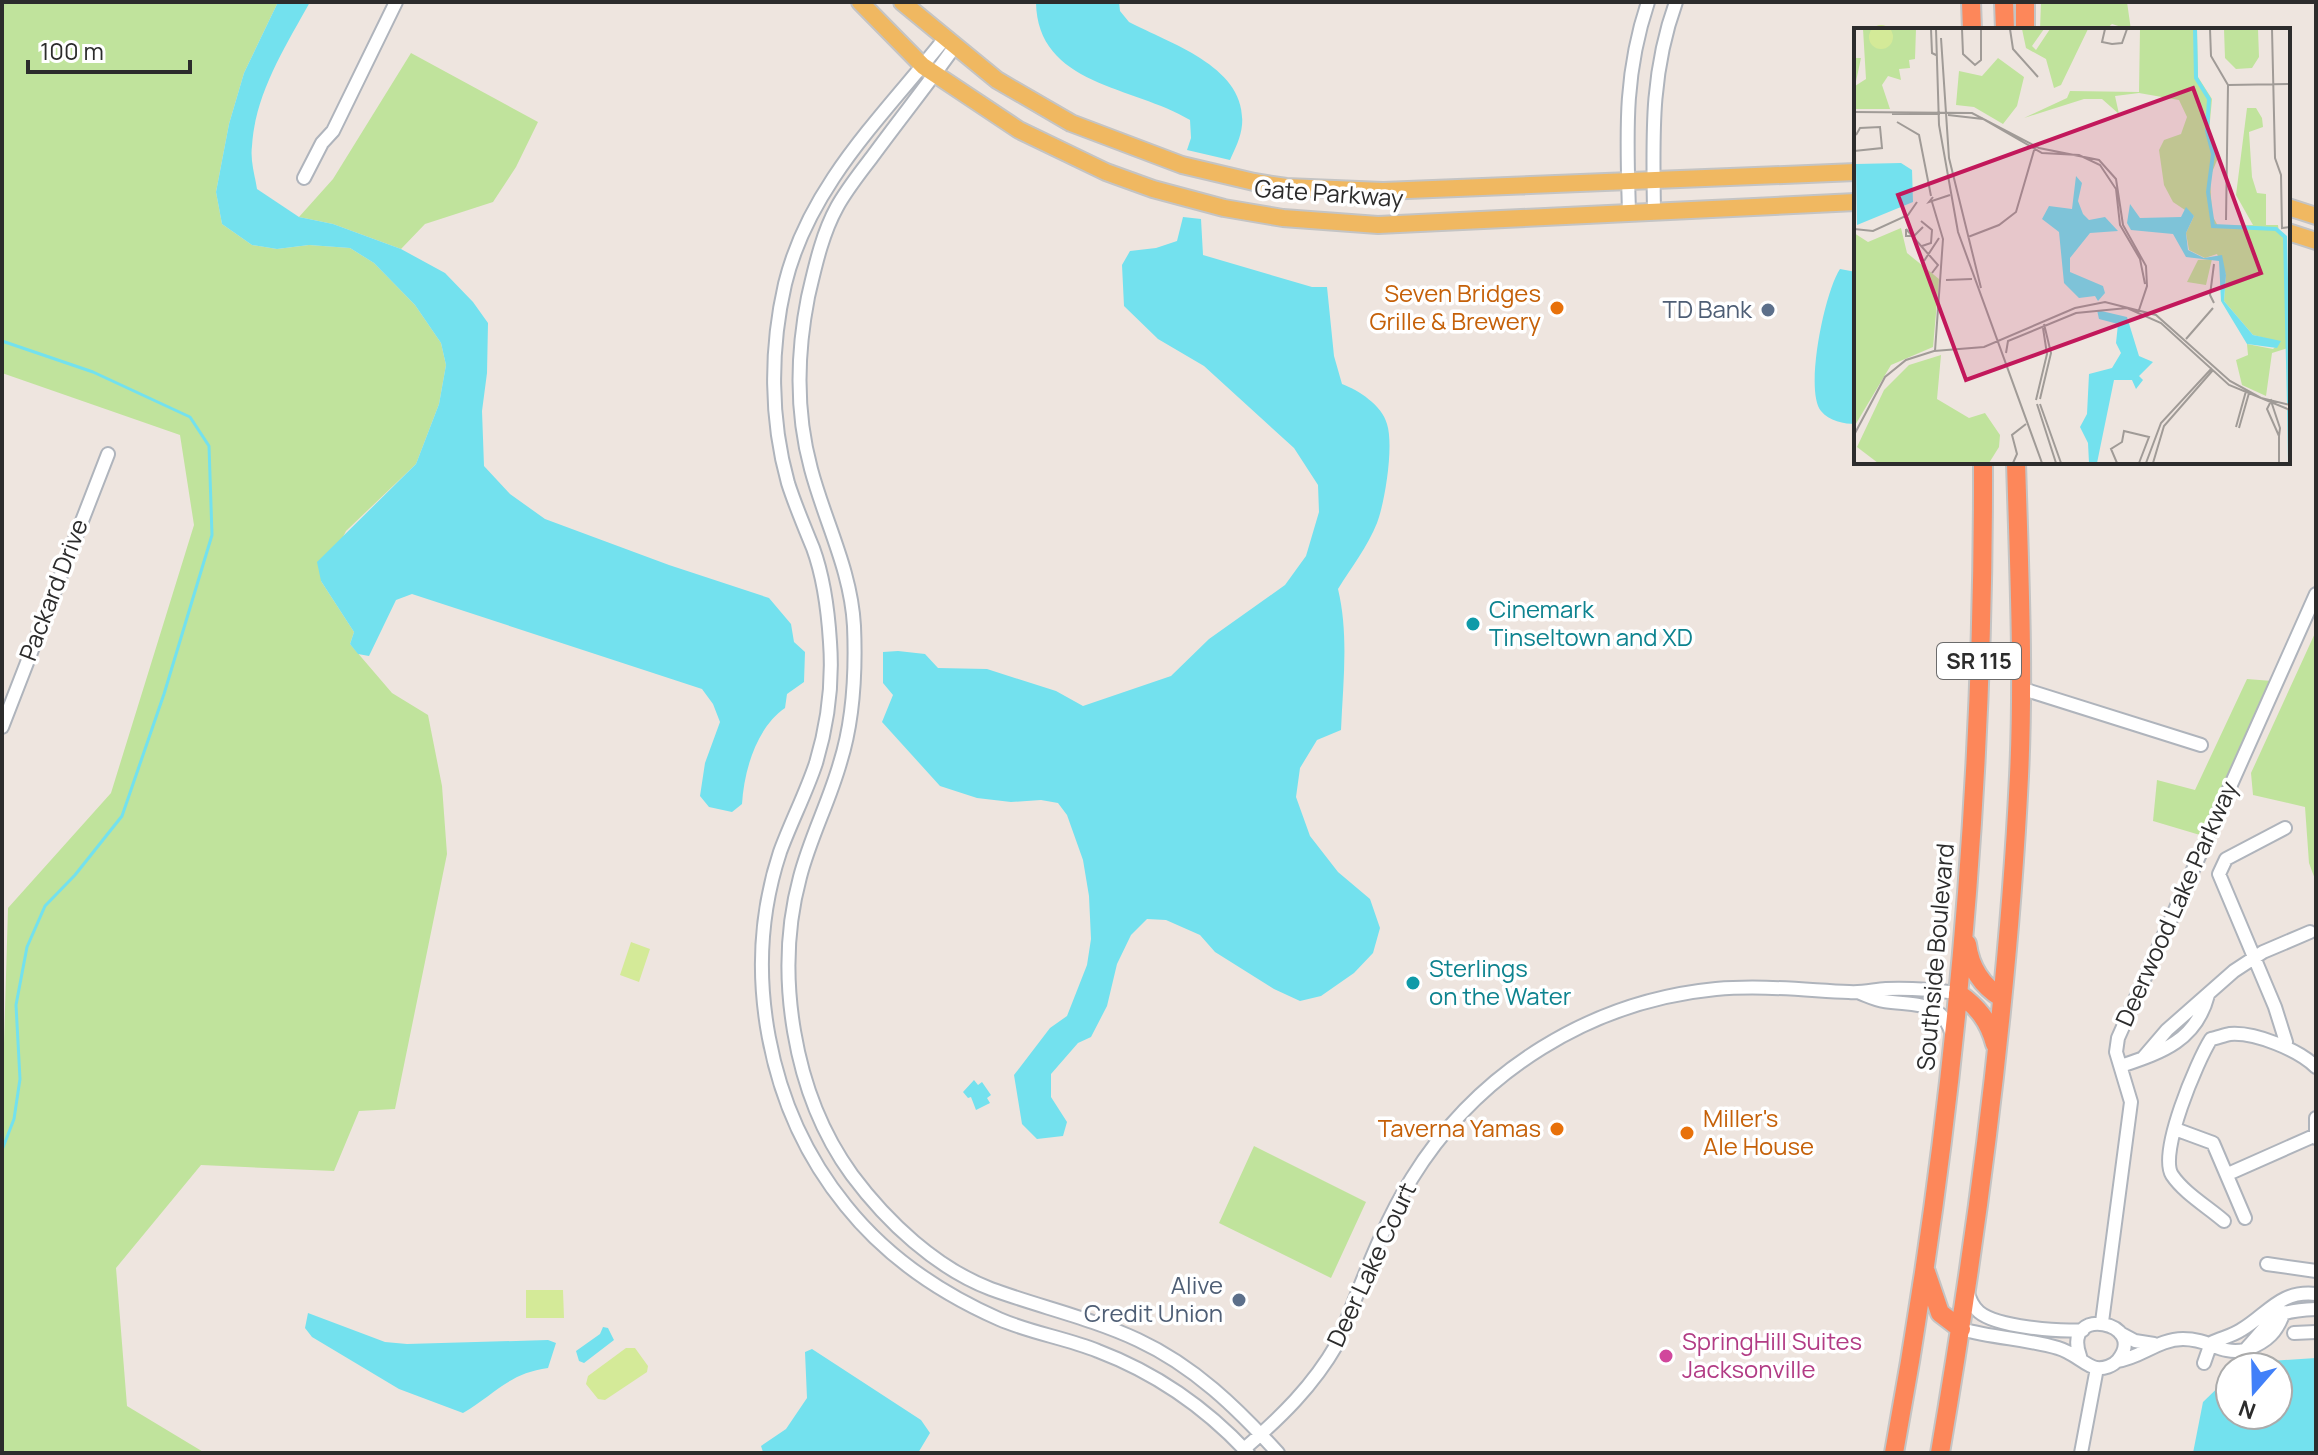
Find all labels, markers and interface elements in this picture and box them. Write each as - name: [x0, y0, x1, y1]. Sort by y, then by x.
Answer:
- scale bar: [28, 24, 190, 74]
- inset map: [1854, 28, 2290, 464]
- text: 100 m: [40, 34, 104, 67]
- street label: Gate Parkway: [1254, 171, 1405, 214]
- place label: Seven Bridges Grille & Brewery: [1370, 276, 1541, 337]
- place label: TD Bank: [1663, 292, 1753, 325]
- marker: Seven Bridges Grille & Brewery: [1548, 299, 1566, 317]
- marker: TD Bank: [1759, 301, 1777, 319]
- street label: Packard Drive: [10, 514, 95, 665]
- place label: Cinemark Tinseltown and XD: [1489, 592, 1693, 653]
- marker: Cinemark Tinseltown and XD: [1464, 615, 1482, 633]
- road number: SR 115: [1937, 643, 2021, 679]
- street label: Deerwood Lake Parkway: [2107, 775, 2245, 1031]
- street label: Southside Boulevard: [1908, 842, 1961, 1072]
- place label: Sterlings on the Water: [1429, 951, 1572, 1012]
- marker: Sterlings on the Water: [1404, 974, 1422, 992]
- place label: Miller's Ale House: [1703, 1101, 1814, 1162]
- place label: Taverna Yamas: [1378, 1111, 1541, 1144]
- marker: Taverna Yamas: [1548, 1120, 1566, 1138]
- marker: Miller's Ale House: [1678, 1124, 1696, 1142]
- street label: Deer Lake Court: [1318, 1177, 1423, 1352]
- place label: Alive Credit Union: [1084, 1268, 1223, 1329]
- marker: Alive Credit Union: [1230, 1291, 1248, 1309]
- place label: SpringHill Suites Jacksonville: [1682, 1324, 1862, 1385]
- marker: SpringHill Suites Jacksonville: [1657, 1347, 1675, 1365]
- north arrow: [2214, 1351, 2294, 1431]
- text: N: [2235, 1393, 2260, 1427]

